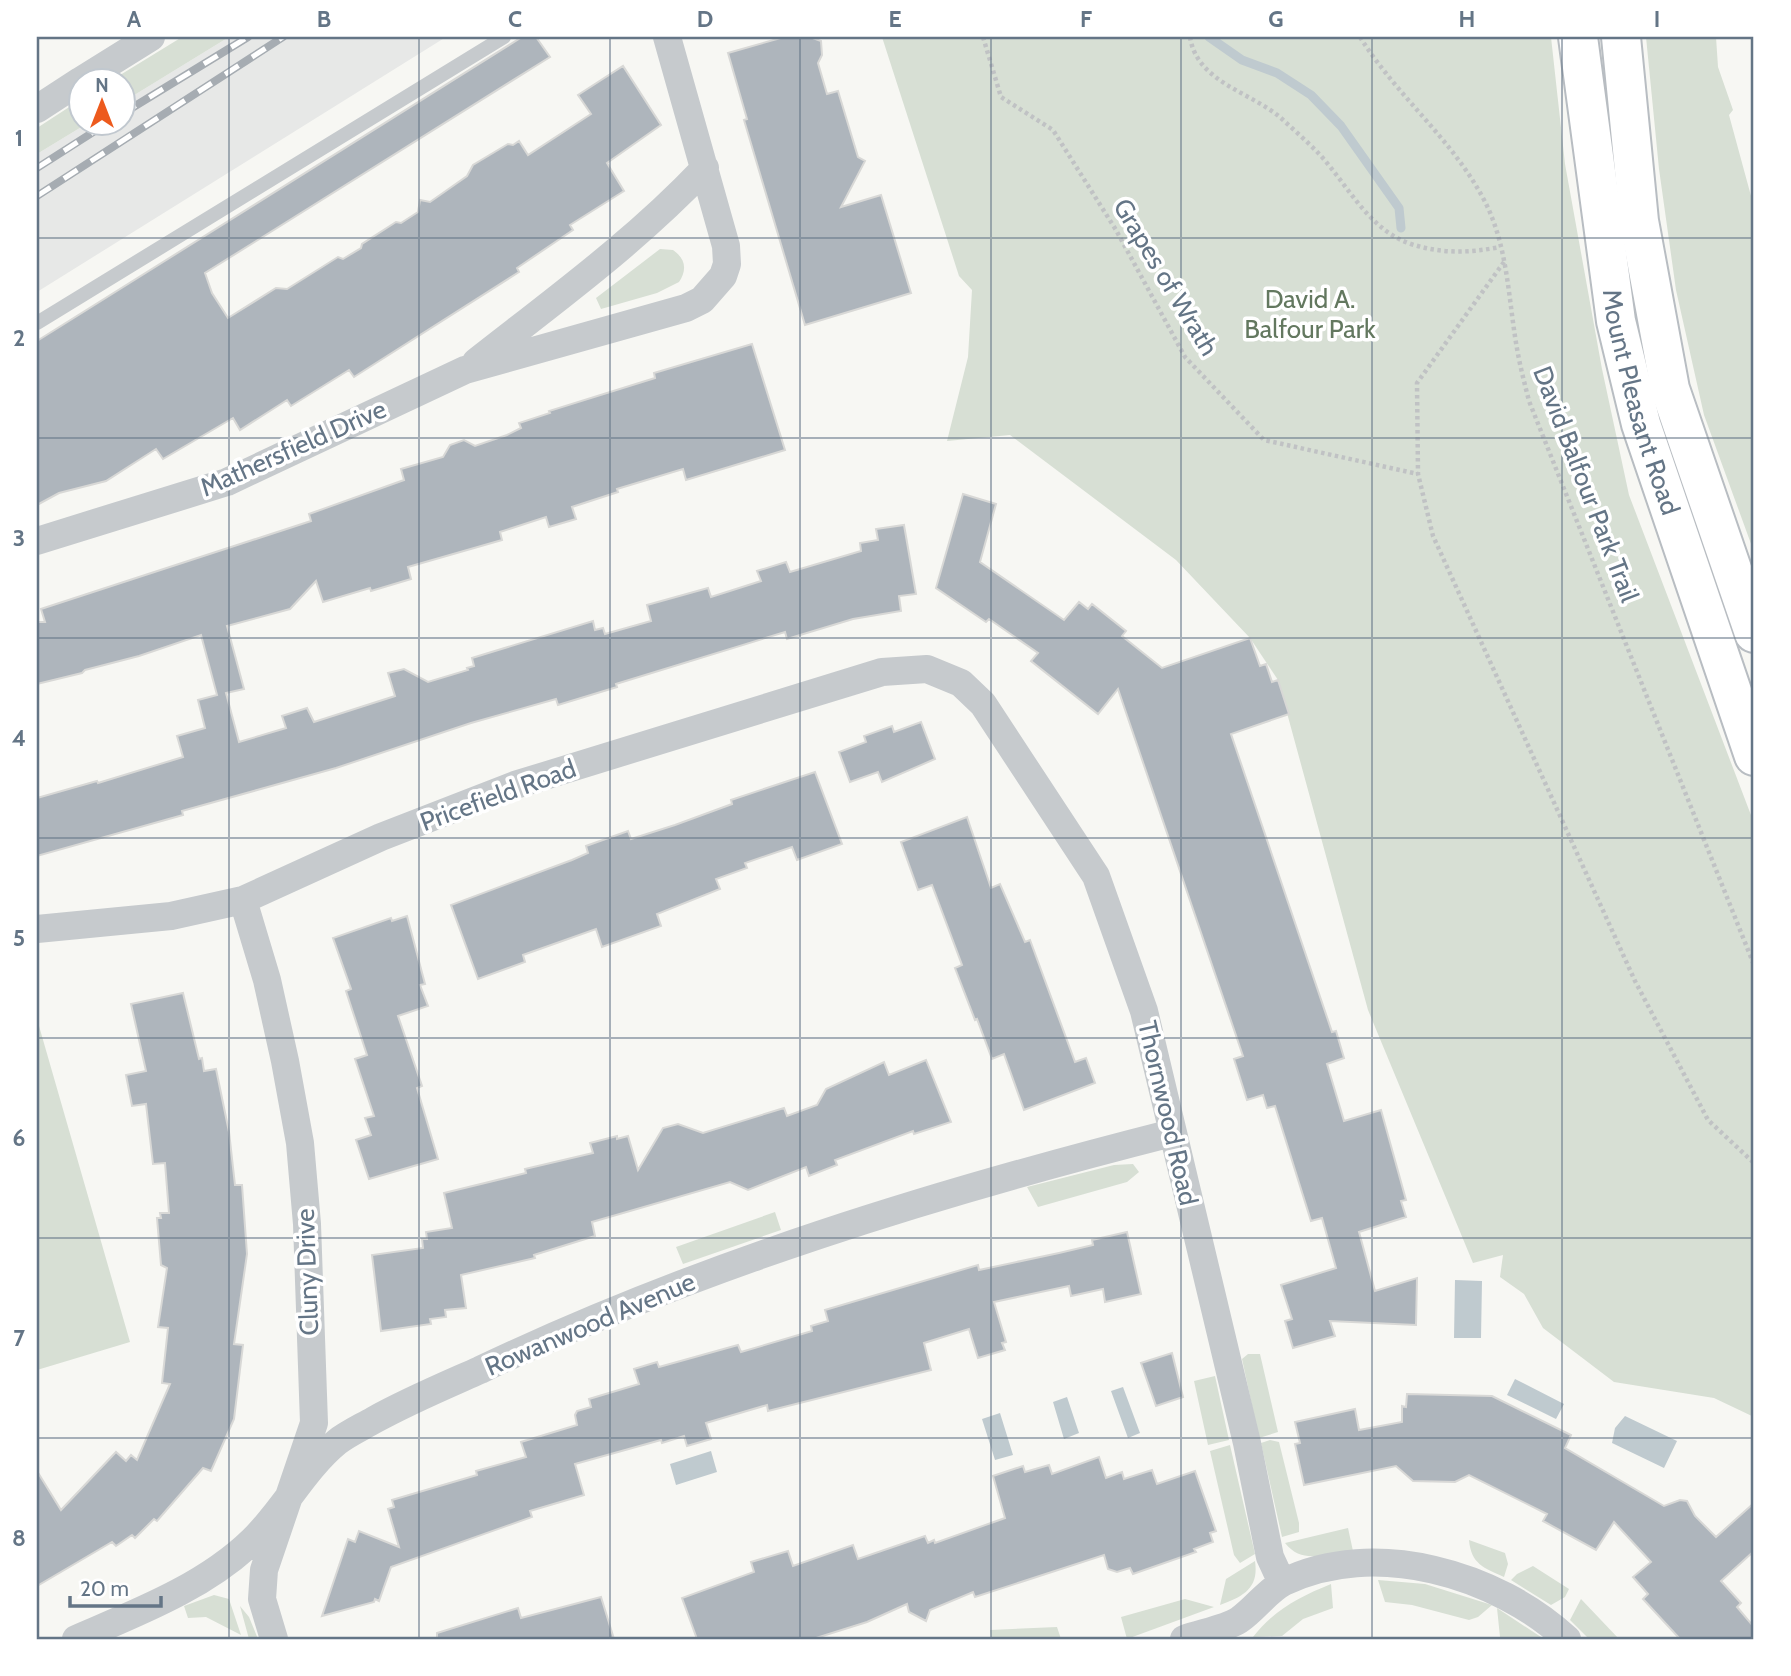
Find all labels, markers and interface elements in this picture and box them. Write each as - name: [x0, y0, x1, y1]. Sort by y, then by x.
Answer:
- text: A: [127, 5, 142, 33]
- text: B: [317, 5, 331, 33]
- text: C: [508, 5, 522, 33]
- text: D: [697, 5, 713, 33]
- text: E: [888, 5, 902, 33]
- text: F: [1080, 5, 1092, 33]
- text: G: [1268, 5, 1284, 33]
- text: H: [1459, 5, 1475, 33]
- text: I: [1654, 5, 1660, 33]
- north arrow: [66, 66, 136, 136]
- text: N: [95, 74, 109, 97]
- text: 1: [15, 124, 23, 152]
- street label: Grapes of Wrath: [1107, 193, 1225, 361]
- park label: David A. Balfour Park: [1244, 283, 1376, 345]
- street label: Mount Pleasant Road: [1596, 287, 1687, 519]
- text: 2: [13, 324, 25, 352]
- street label: David Balfour Park Trail: [1526, 361, 1646, 607]
- street label: Mathersfield Drive: [195, 393, 391, 503]
- text: 3: [13, 524, 25, 552]
- text: 4: [12, 724, 26, 752]
- street label: Pricefield Road: [416, 752, 580, 838]
- text: 5: [13, 924, 25, 952]
- street label: Thornwood Road: [1131, 1017, 1205, 1209]
- text: 6: [13, 1124, 25, 1152]
- street label: Cluny Drive: [289, 1208, 325, 1336]
- street label: Rowanwood Avenue: [480, 1265, 700, 1383]
- text: 7: [13, 1324, 25, 1352]
- text: 8: [12, 1524, 26, 1552]
- scale bar: [70, 1564, 161, 1608]
- text: 20 m: [80, 1576, 129, 1601]

